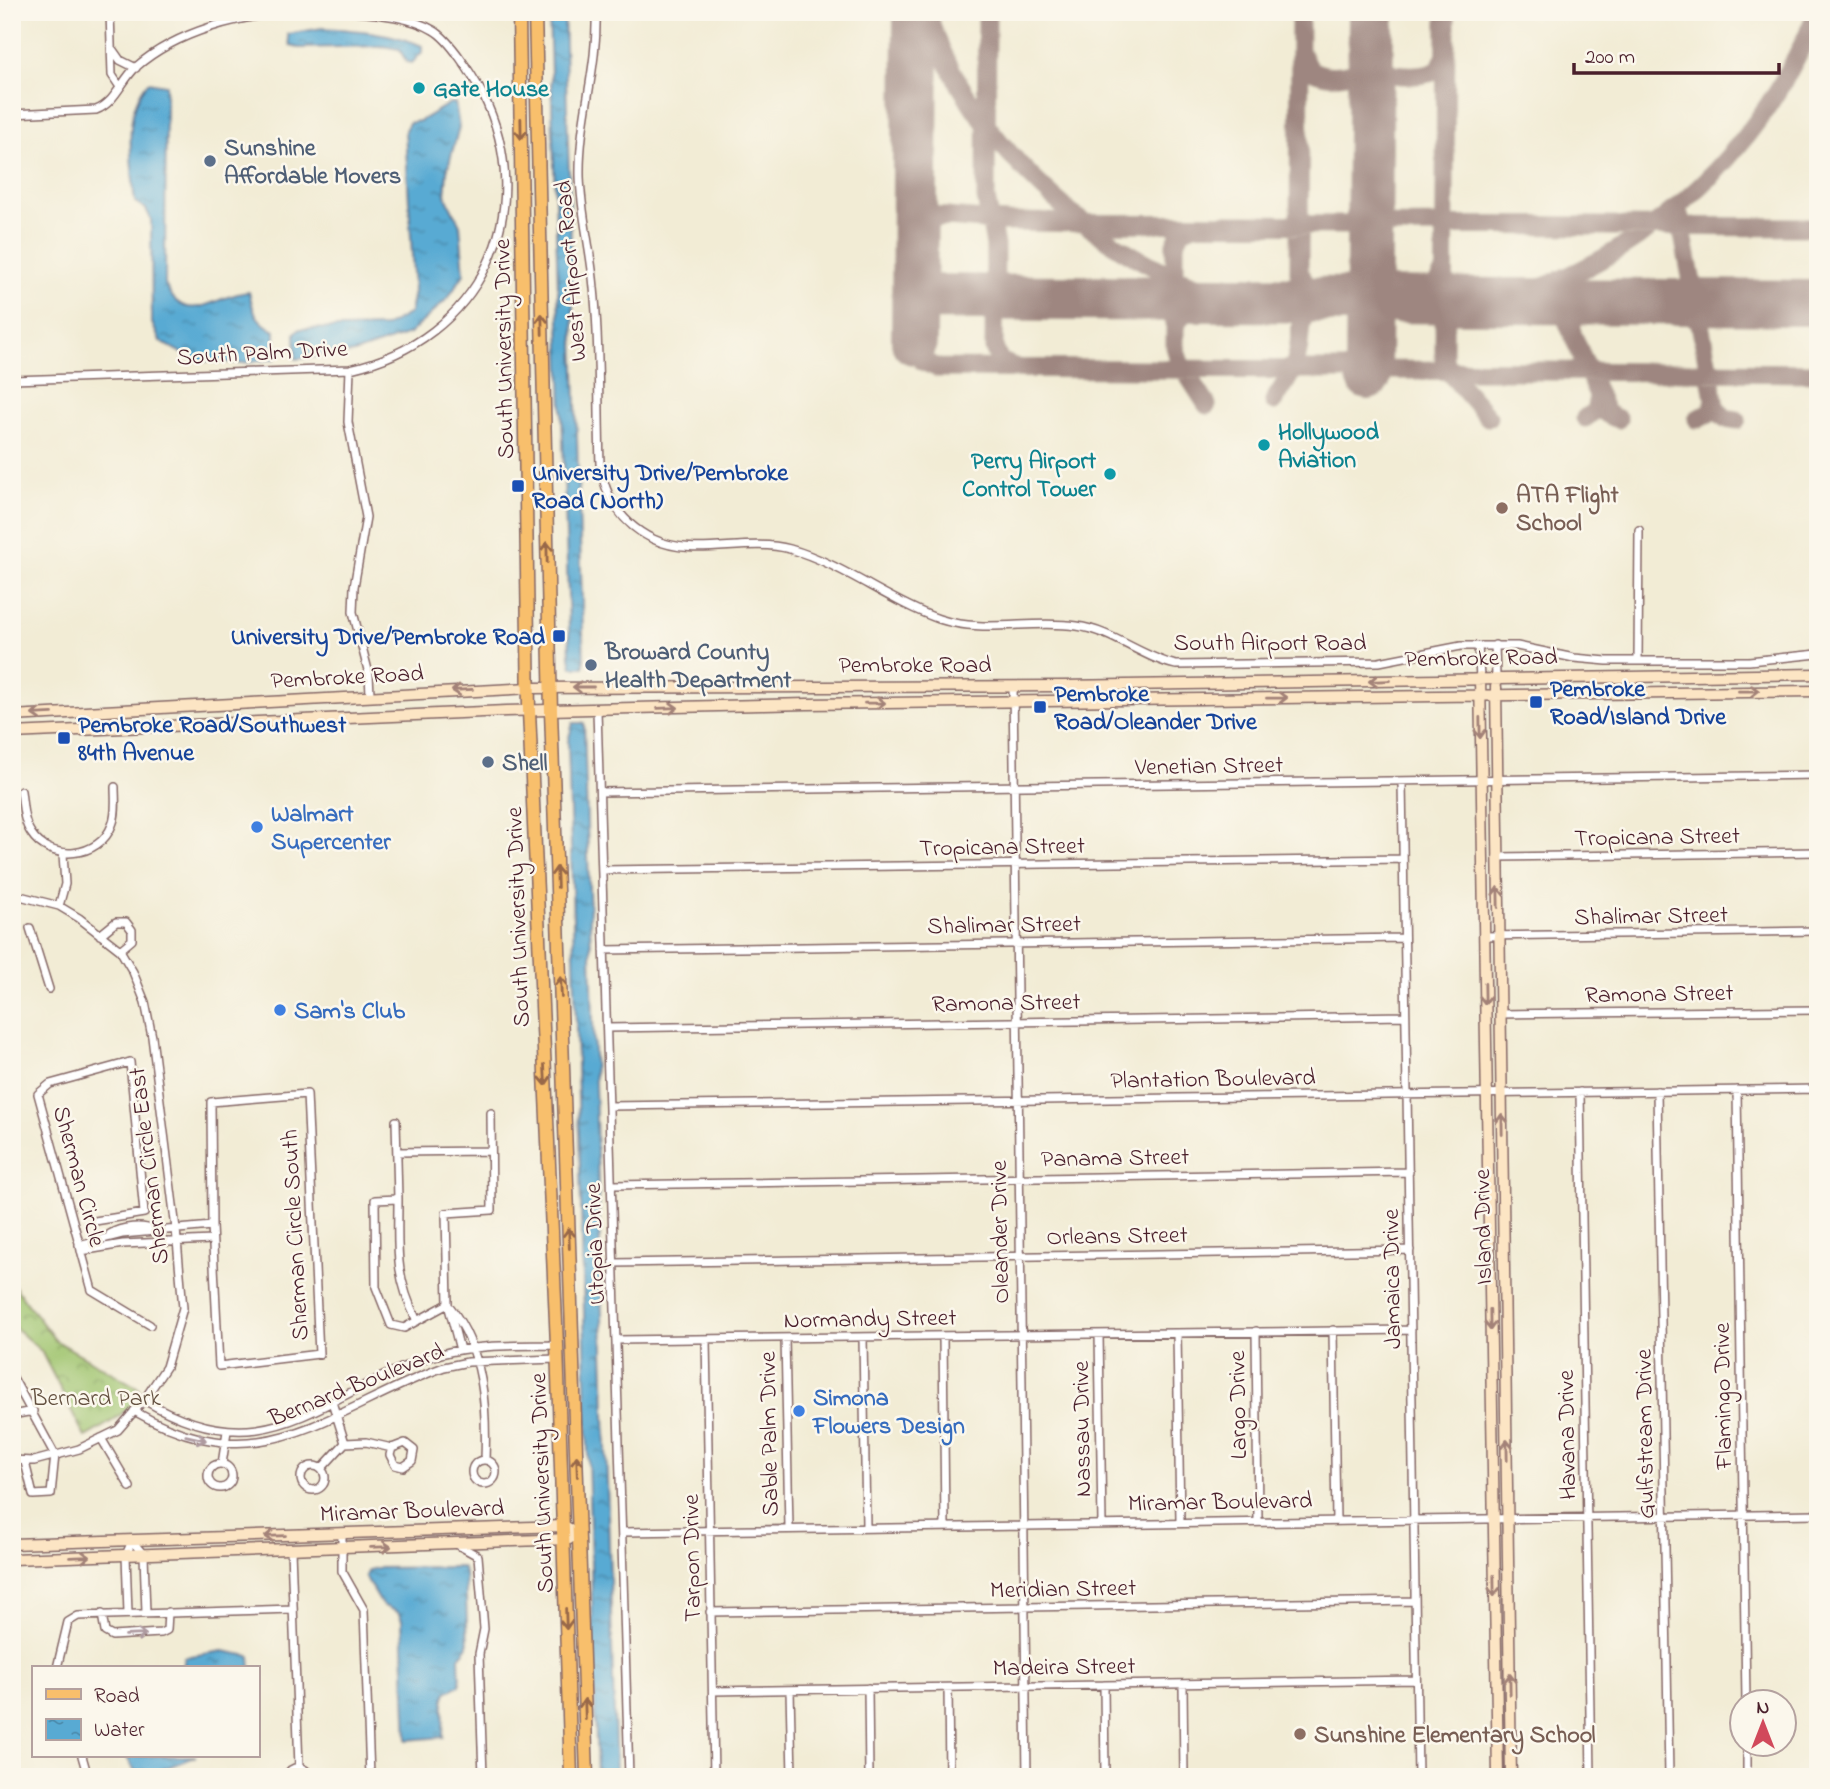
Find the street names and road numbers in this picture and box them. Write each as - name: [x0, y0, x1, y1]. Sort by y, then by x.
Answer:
- street label: West Airport Road: [547, 178, 598, 363]
- street label: South University Drive: [486, 238, 526, 460]
- street label: South Palm Drive: [176, 333, 349, 376]
- street label: South Airport Road: [1174, 627, 1367, 662]
- street label: Pembroke Road: [1404, 641, 1558, 678]
- street label: Pembroke Road: [838, 649, 992, 684]
- street label: Pembroke Road: [270, 657, 425, 700]
- street label: Venetian Street: [1134, 749, 1283, 786]
- street label: South University Drive: [498, 806, 542, 1028]
- street label: Tropicana Street: [1574, 820, 1740, 857]
- street label: Tropicana Street: [919, 830, 1085, 867]
- street label: Shalimar Street: [1574, 899, 1728, 936]
- street label: Shalimar Street: [927, 908, 1081, 945]
- street label: Ramona Street: [1584, 977, 1734, 1014]
- street label: Ramona Street: [931, 986, 1081, 1023]
- street label: Plantation Boulevard: [1110, 1061, 1316, 1100]
- street label: Sherman Circle East: [121, 1065, 180, 1266]
- street label: Sherman Circle: [42, 1102, 113, 1251]
- street label: Sherman Circle South: [273, 1128, 320, 1342]
- street label: Panama Street: [1041, 1141, 1189, 1178]
- street label: Oleander Drive: [983, 1160, 1020, 1304]
- street label: Island Drive: [1466, 1168, 1503, 1285]
- street label: Utopia Drive: [577, 1182, 616, 1306]
- street label: Jamaica Drive: [1375, 1208, 1412, 1349]
- street label: Orleans Street: [1046, 1219, 1188, 1256]
- street label: Normandy Street: [783, 1301, 957, 1341]
- street label: Flamingo Drive: [1706, 1322, 1743, 1471]
- street label: Bernard Boulevard: [263, 1335, 450, 1438]
- street label: Gulfstream Drive: [1628, 1348, 1665, 1519]
- street label: Largo Drive: [1221, 1350, 1258, 1460]
- street label: Sable Palm Drive: [752, 1351, 789, 1517]
- street label: Nassau Drive: [1065, 1360, 1102, 1497]
- street label: Havana Drive: [1550, 1369, 1587, 1500]
- street label: South University Drive: [522, 1372, 566, 1594]
- street label: Miramar Boulevard: [1127, 1484, 1313, 1523]
- street label: Miramar Boulevard: [319, 1492, 505, 1533]
- street label: Tarpon Drive: [675, 1494, 712, 1622]
- street label: Meridian Street: [990, 1572, 1136, 1609]
- street label: Madeira Street: [992, 1650, 1136, 1687]

